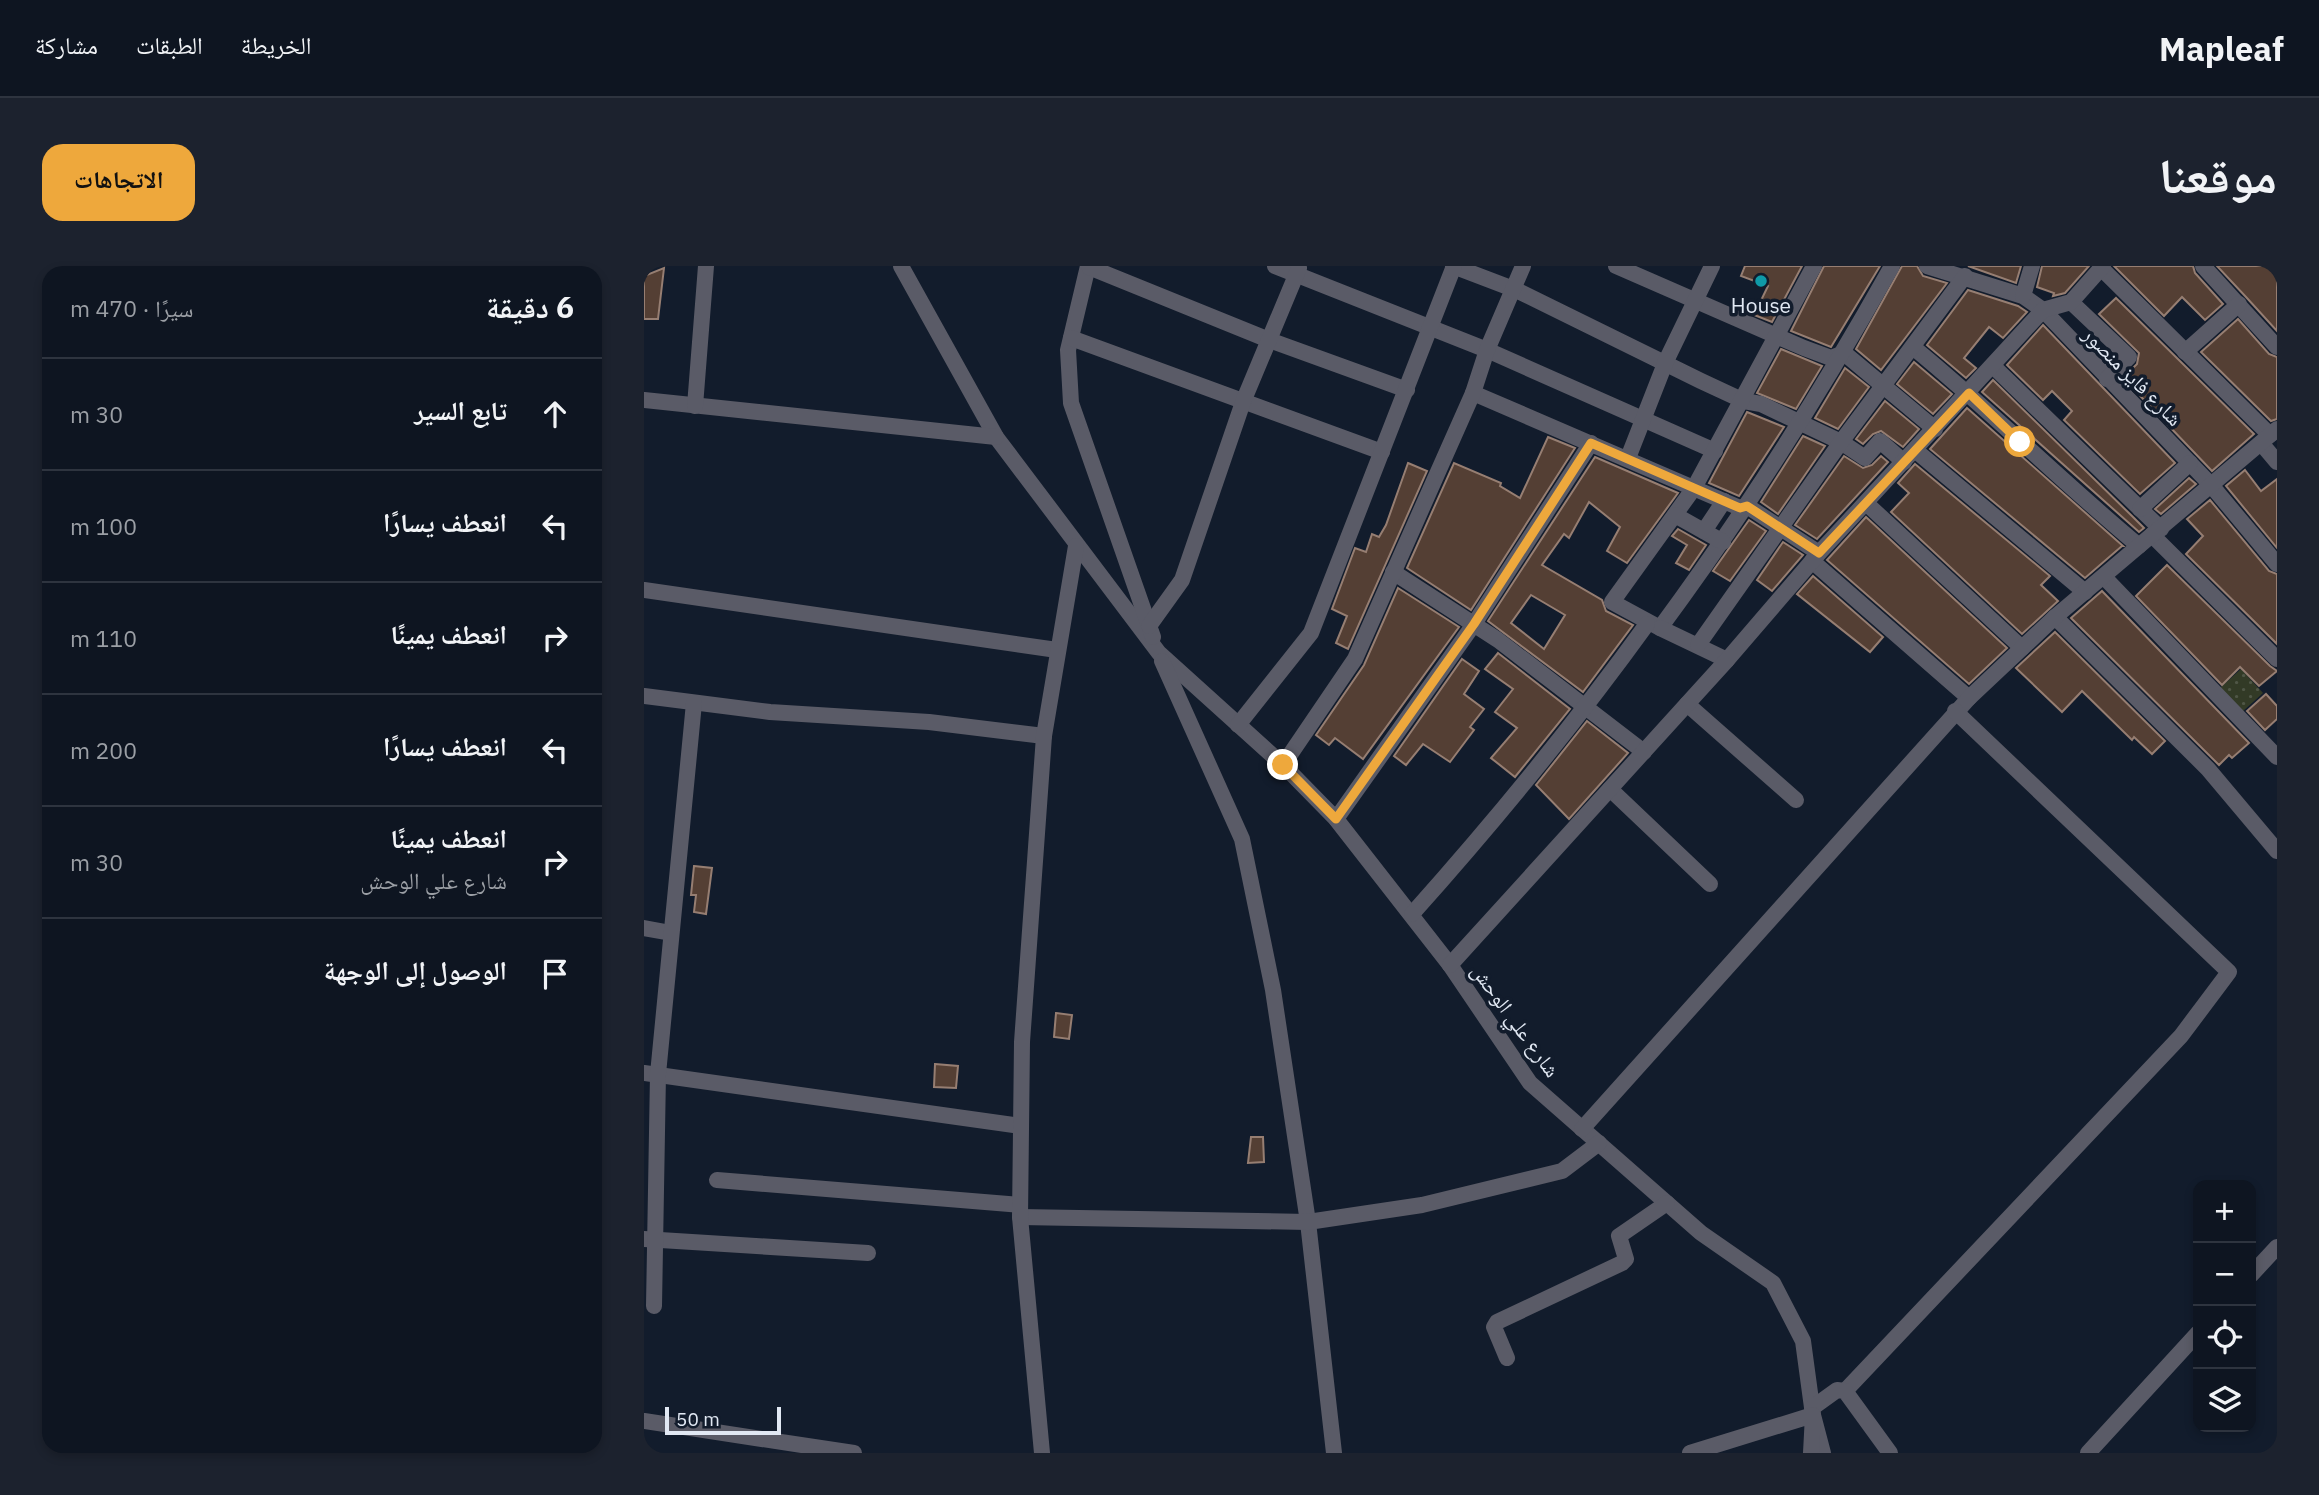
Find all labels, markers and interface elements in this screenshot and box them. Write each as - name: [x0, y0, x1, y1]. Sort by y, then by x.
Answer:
- text: Mapleaf: [2159, 27, 2284, 70]
- text: مشاركة: [35, 29, 98, 61]
- text: الطبقات: [136, 29, 203, 61]
- text: الخريطة: [241, 29, 311, 61]
- text: موقعنا: [2159, 143, 2277, 206]
- button: الاتجاهات: [42, 144, 195, 221]
- marker: House: [1753, 273, 1769, 289]
- text: 6 دقيقة: [486, 287, 574, 326]
- place label: House: [1731, 291, 1791, 319]
- text: سيرًا · 470 m: [70, 293, 193, 323]
- street label: شارع فايز منصور: [2077, 320, 2189, 432]
- text: تابع السير: [414, 393, 507, 427]
- icon: ahead: [536, 395, 574, 433]
- text: 30 m: [70, 399, 123, 429]
- route start: [2004, 426, 2035, 457]
- text: انعطف يسارًا: [383, 505, 507, 539]
- icon: left: [536, 507, 574, 545]
- text: 100 m: [70, 511, 137, 541]
- text: انعطف يمينًا: [391, 617, 507, 651]
- icon: right: [536, 619, 574, 657]
- text: 110 m: [70, 623, 137, 653]
- text: انعطف يسارًا: [383, 729, 507, 763]
- icon: left: [536, 731, 574, 769]
- text: 200 m: [70, 735, 137, 765]
- route end: [1267, 749, 1298, 780]
- text: انعطف يمينًا: [391, 821, 507, 855]
- icon: right: [536, 843, 574, 881]
- text: 30 m: [70, 847, 123, 877]
- text: شارع علي الوحش: [360, 865, 507, 895]
- text: الوصول إلى الوجهة: [324, 953, 507, 987]
- icon: arrive: [536, 955, 574, 993]
- street label: شارع علي الوحش: [1463, 958, 1567, 1084]
- map controls: [2193, 1180, 2256, 1432]
- button: +: [2193, 1180, 2256, 1243]
- button: −: [2193, 1243, 2256, 1306]
- button: locate: [2193, 1306, 2256, 1369]
- button: layers: [2193, 1369, 2256, 1432]
- scale bar: [665, 1404, 780, 1436]
- text: 50 m: [676, 1407, 720, 1431]

